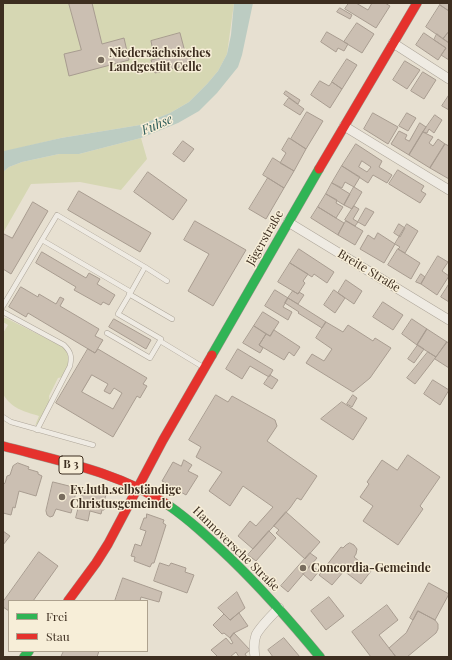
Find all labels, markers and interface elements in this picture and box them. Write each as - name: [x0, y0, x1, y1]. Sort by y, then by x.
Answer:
- place label: Niedersächsisches Landgestüt Celle: [109, 46, 211, 74]
- marker: Niedersächsisches Landgestüt Celle: [96, 55, 106, 65]
- water label: Fuhse: [139, 112, 175, 138]
- street label: Jägerstraße: [243, 208, 287, 268]
- street label: Breite Straße: [335, 247, 403, 295]
- road number: B 3: [59, 456, 83, 474]
- place label: Ev.luth.selbständige Christusgemeinde: [70, 483, 181, 511]
- marker: Ev.luth.selbständige Christusgemeinde: [57, 492, 67, 502]
- street label: Hannoversche Straße: [189, 504, 283, 594]
- place label: Concordia-Gemeinde: [311, 561, 431, 575]
- marker: Concordia-Gemeinde: [298, 563, 308, 573]
- legend: [8, 600, 148, 652]
- text: Frei: [46, 608, 68, 624]
- text: Stau: [46, 628, 70, 644]

